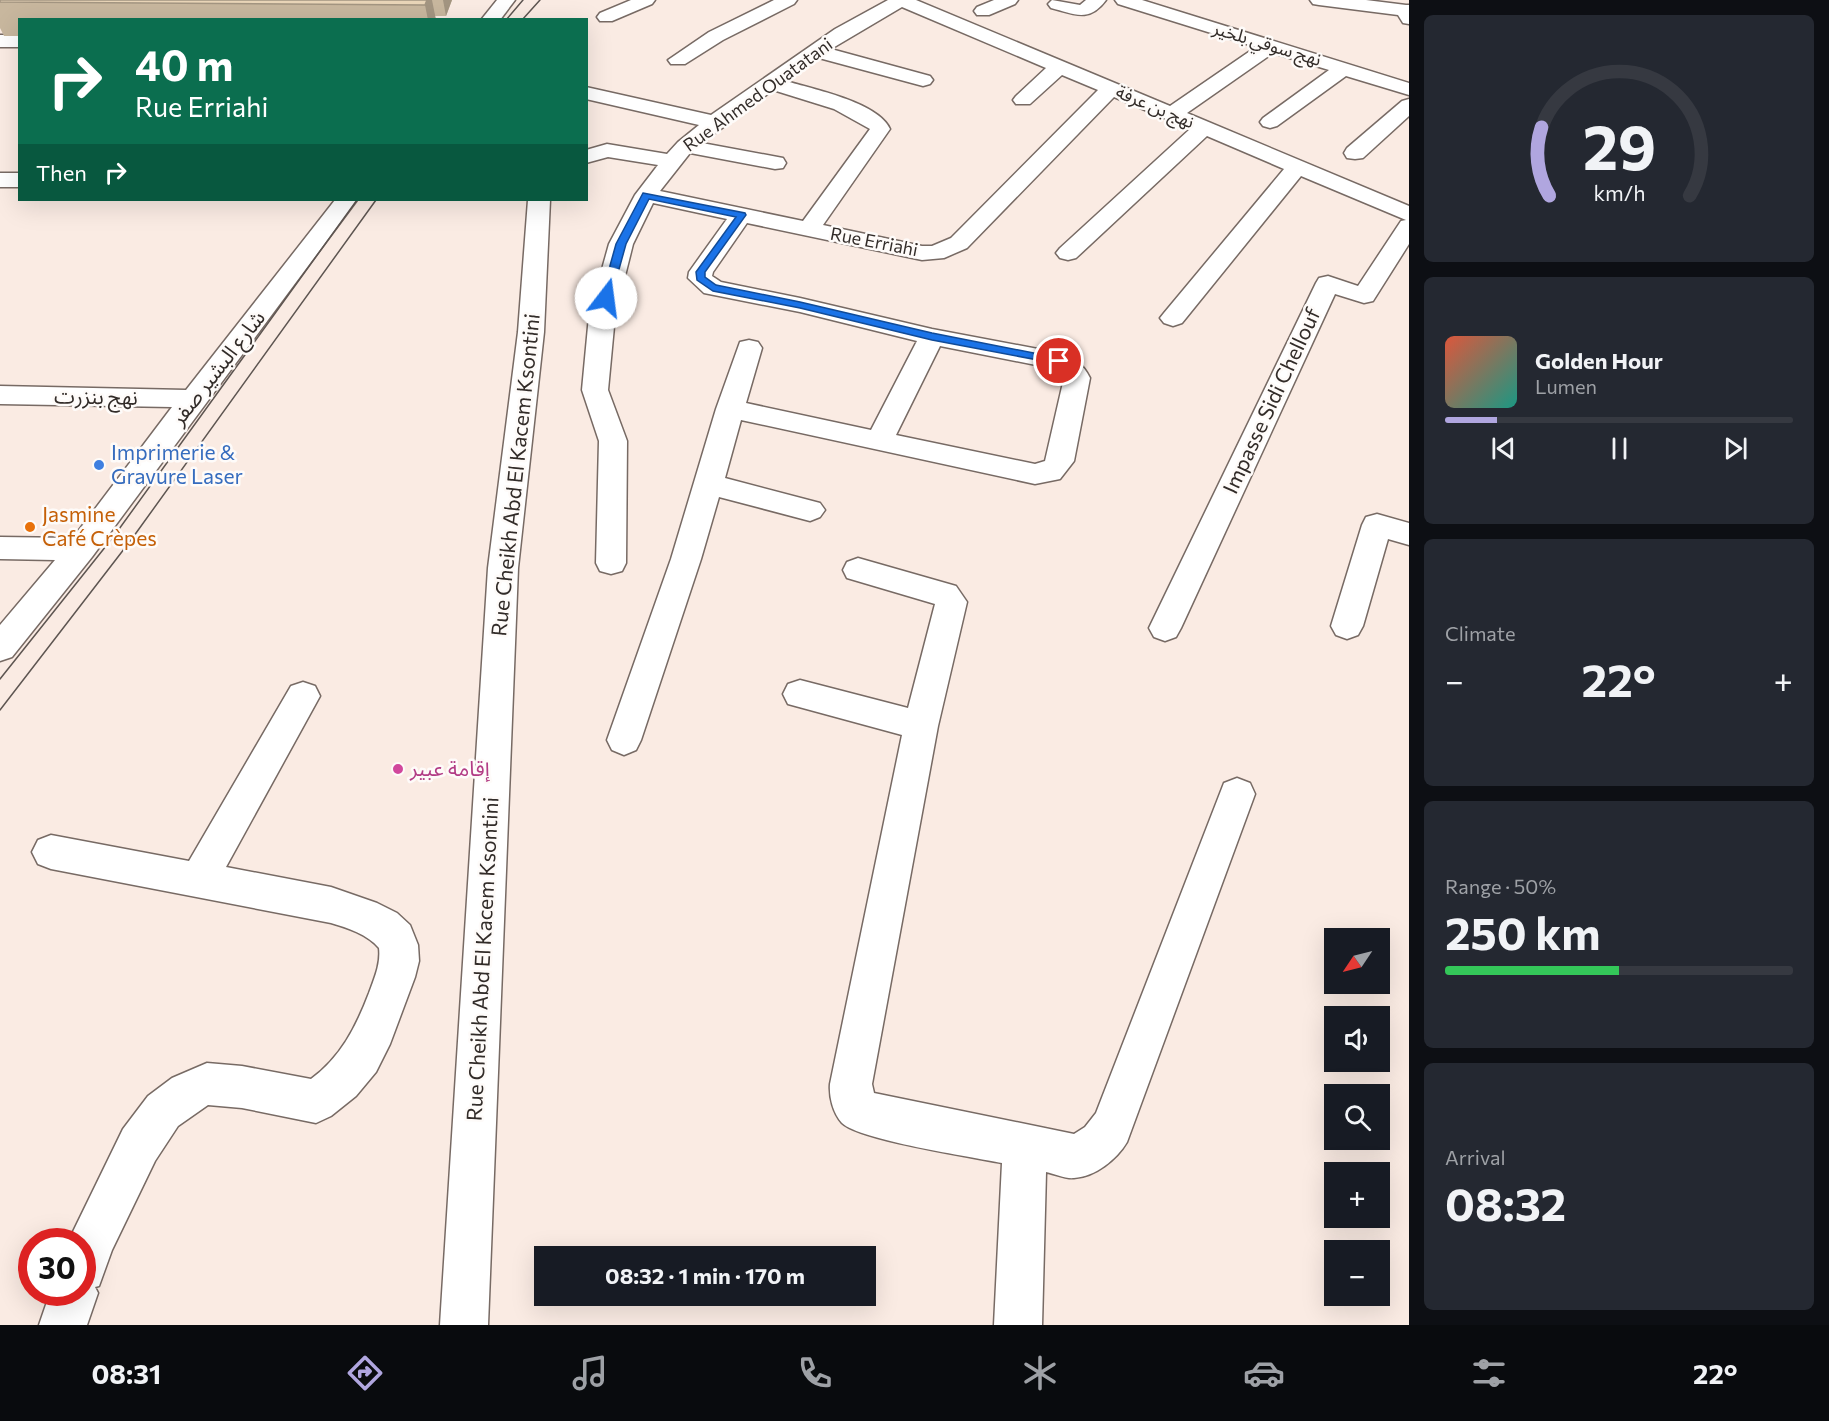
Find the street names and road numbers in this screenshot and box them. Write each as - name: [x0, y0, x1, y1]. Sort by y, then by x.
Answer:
- street label: نهج سوقي بلخير: [1209, 16, 1324, 73]
- street label: Rue Ahmed Ouatatani: [678, 33, 836, 156]
- street label: نهج بن عرفة: [1112, 80, 1198, 135]
- street label: Rue Erriahi: [828, 222, 920, 260]
- street label: Impasse Sidi Chellouf: [1217, 303, 1325, 497]
- street label: شارع البشير صفر: [164, 305, 272, 433]
- street label: Rue Cheikh Abd El Kacem Ksontini: [485, 312, 544, 638]
- street label: نهج بنزرت: [54, 382, 138, 413]
- street label: Rue Cheikh Abd El Kacem Ksontini: [461, 796, 502, 1122]

